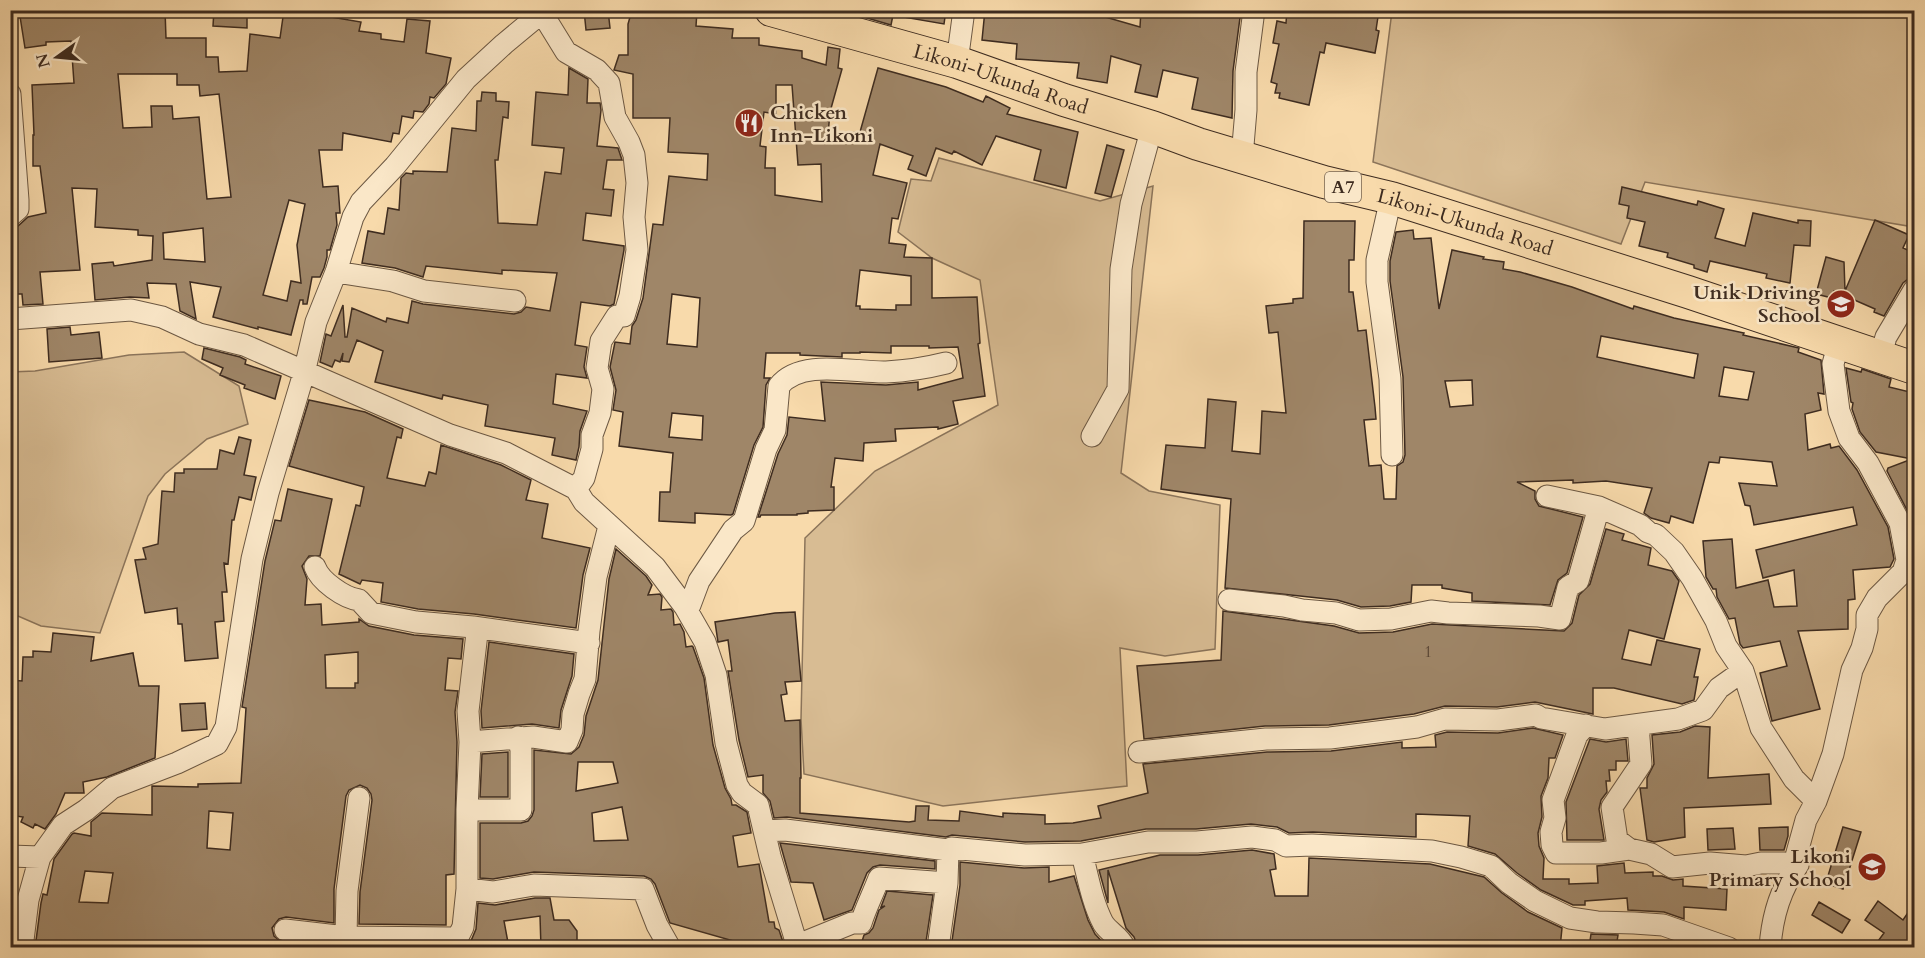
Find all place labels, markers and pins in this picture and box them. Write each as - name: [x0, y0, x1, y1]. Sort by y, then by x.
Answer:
- place label: Chicken Inn-Likoni: [770, 99, 873, 149]
- restaurant icon: Chicken Inn-Likoni: [733, 107, 765, 139]
- place label: Unik Driving School: [1693, 279, 1820, 329]
- school or university icon: Unik Driving School: [1825, 288, 1857, 320]
- place label: Likoni Primary School: [1709, 843, 1851, 893]
- school or university icon: Likoni Primary School: [1856, 851, 1888, 883]

